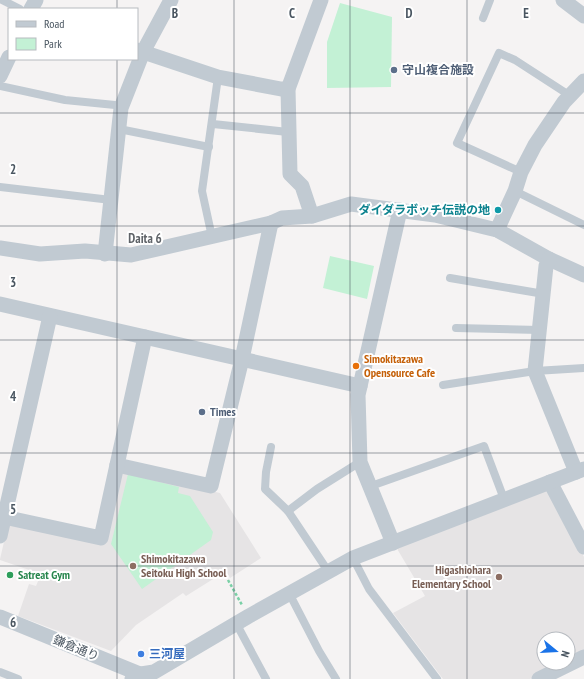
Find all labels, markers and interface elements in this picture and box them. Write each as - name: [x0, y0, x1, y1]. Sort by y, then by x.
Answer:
- text: B: [172, 5, 178, 22]
- text: C: [289, 5, 295, 22]
- text: D: [406, 5, 413, 22]
- text: E: [523, 5, 529, 22]
- legend: [8, 8, 138, 60]
- text: Road: [44, 16, 64, 31]
- text: Park: [44, 36, 62, 51]
- place label: 守山複合施設: [402, 62, 474, 77]
- marker: 守山複合施設: [389, 65, 399, 75]
- text: 2: [10, 161, 16, 178]
- place label: ダイダラボッチ伝説の地: [358, 202, 490, 217]
- marker: ダイダラボッチ伝説の地: [493, 205, 503, 215]
- district label: Daita 6: [128, 230, 162, 247]
- text: 3: [10, 274, 16, 291]
- place label: Simokitazawa Opensource Cafe: [364, 351, 435, 380]
- marker: Simokitazawa Opensource Cafe: [351, 361, 361, 371]
- text: 4: [10, 388, 17, 405]
- place label: Times: [210, 404, 236, 419]
- marker: Times: [197, 407, 207, 417]
- text: 5: [10, 501, 16, 518]
- place label: Shimokitazawa Seitoku High School: [141, 551, 226, 580]
- marker: Shimokitazawa Seitoku High School: [128, 561, 138, 571]
- place label: Higashiohara Elementary School: [412, 562, 491, 591]
- place label: Satreat Gym: [18, 567, 70, 582]
- marker: Satreat Gym: [5, 570, 15, 580]
- marker: Higashiohara Elementary School: [494, 572, 504, 582]
- text: 6: [10, 614, 16, 631]
- north arrow: [536, 631, 576, 671]
- street label: 鎌倉通り: [51, 632, 101, 663]
- place label: 三河屋: [149, 646, 185, 661]
- marker: 三河屋: [136, 649, 146, 659]
- text: N: [558, 649, 573, 659]

